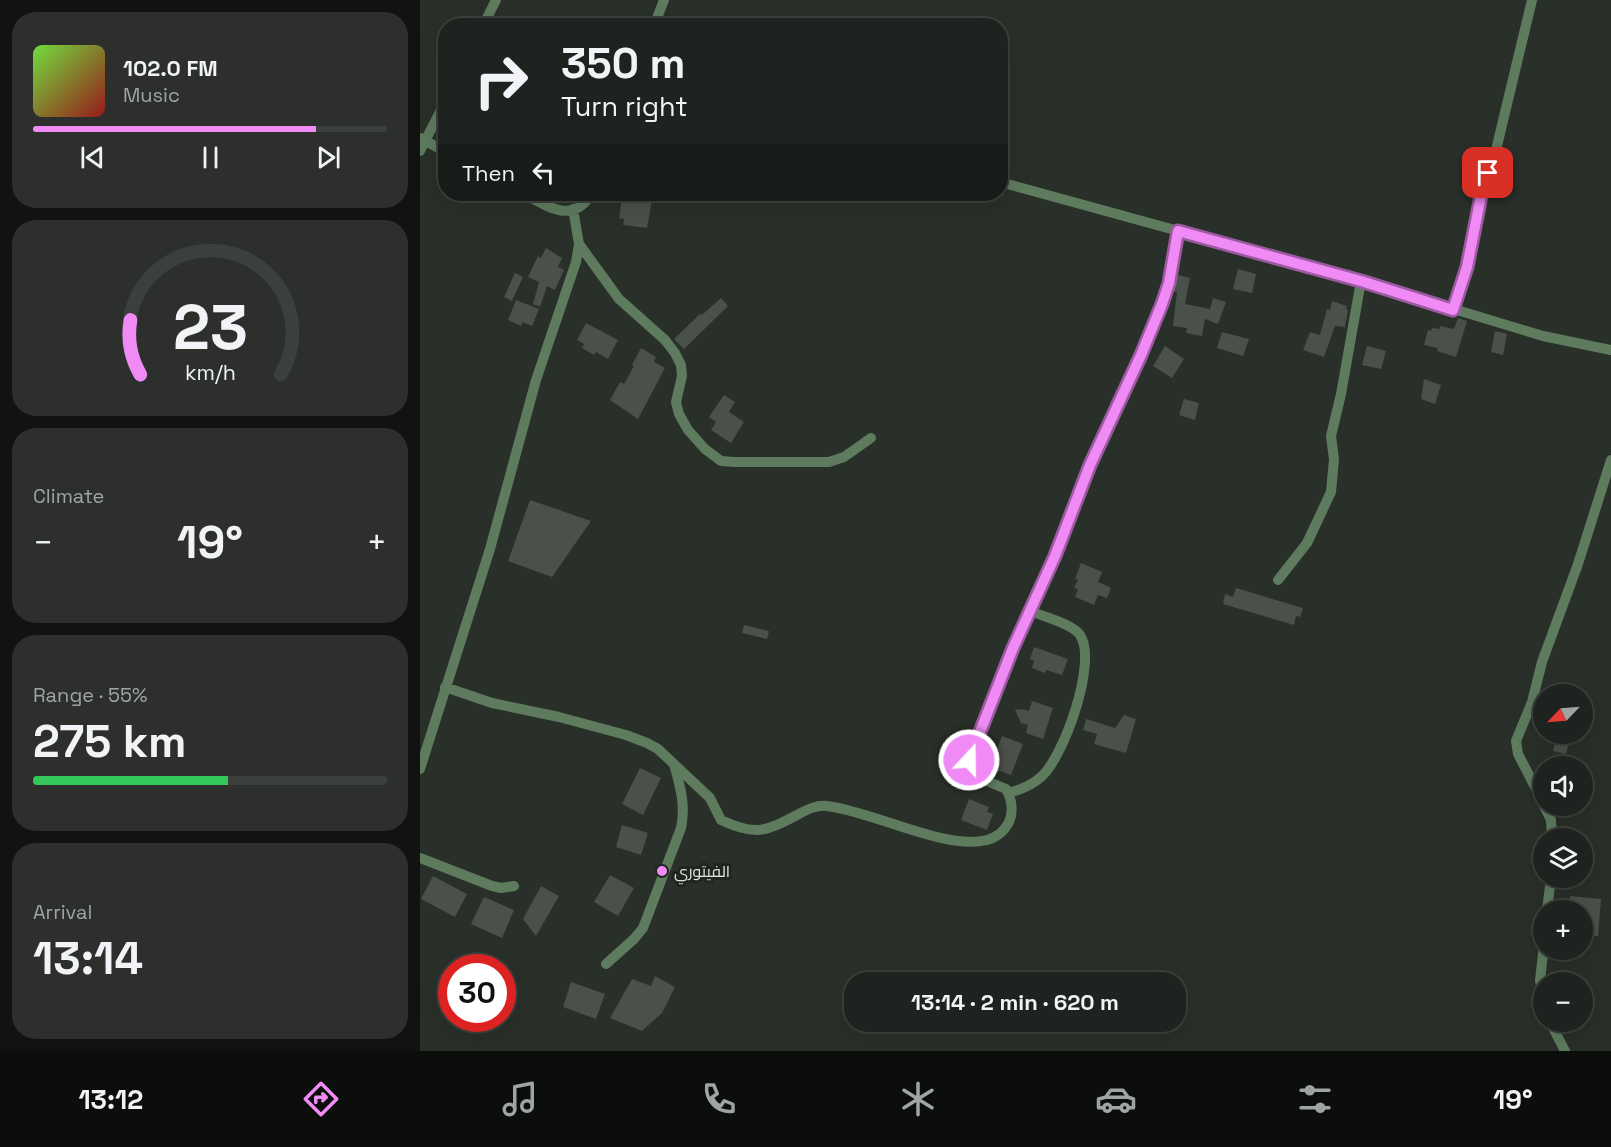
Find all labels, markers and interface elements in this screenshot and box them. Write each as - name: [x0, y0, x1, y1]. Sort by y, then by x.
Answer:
- text: 350 m: [561, 37, 686, 90]
- icon: right: [462, 42, 540, 120]
- text: 102.0 FM: [123, 54, 218, 82]
- text: Music: [123, 82, 180, 108]
- text: Turn right: [561, 89, 688, 124]
- icon: previous: [76, 141, 109, 174]
- icon: pause: [194, 141, 227, 174]
- icon: next: [312, 141, 345, 174]
- pin: [1462, 147, 1513, 198]
- icon: left: [527, 156, 560, 189]
- icon: arrive: [1471, 156, 1504, 189]
- text: Then: [462, 159, 515, 187]
- text: 23: [172, 288, 247, 367]
- text: km/h: [184, 359, 236, 386]
- text: Climate: [33, 483, 104, 509]
- text: 19°: [177, 514, 243, 571]
- text: −: [33, 522, 53, 564]
- text: +: [367, 522, 387, 564]
- text: Range · 55%: [33, 682, 147, 708]
- north arrow: [1533, 684, 1593, 744]
- map controls: [1533, 684, 1593, 1032]
- text: 275 km: [33, 713, 186, 770]
- position arrow: [937, 728, 1001, 792]
- button: sound: [1533, 756, 1593, 816]
- button: layers: [1533, 828, 1593, 888]
- place label: الفيتوري: [674, 861, 730, 885]
- marker: الفيتوري: [655, 864, 669, 878]
- text: Arrival: [33, 899, 92, 925]
- button: +: [1533, 900, 1593, 960]
- text: 13:14: [33, 930, 143, 987]
- speed limit sign: 30: [438, 954, 516, 1032]
- button: −: [1533, 972, 1593, 1032]
- text: 13:14 · 2 min · 620 m: [911, 988, 1119, 1016]
- icon: directions: [300, 1078, 342, 1120]
- icon: music: [499, 1078, 541, 1120]
- icon: phone: [698, 1078, 740, 1120]
- icon: climate: [897, 1078, 939, 1120]
- icon: car: [1095, 1078, 1137, 1120]
- icon: filters: [1294, 1078, 1336, 1120]
- text: 13:12: [78, 1082, 143, 1117]
- text: 19°: [1493, 1082, 1533, 1117]

